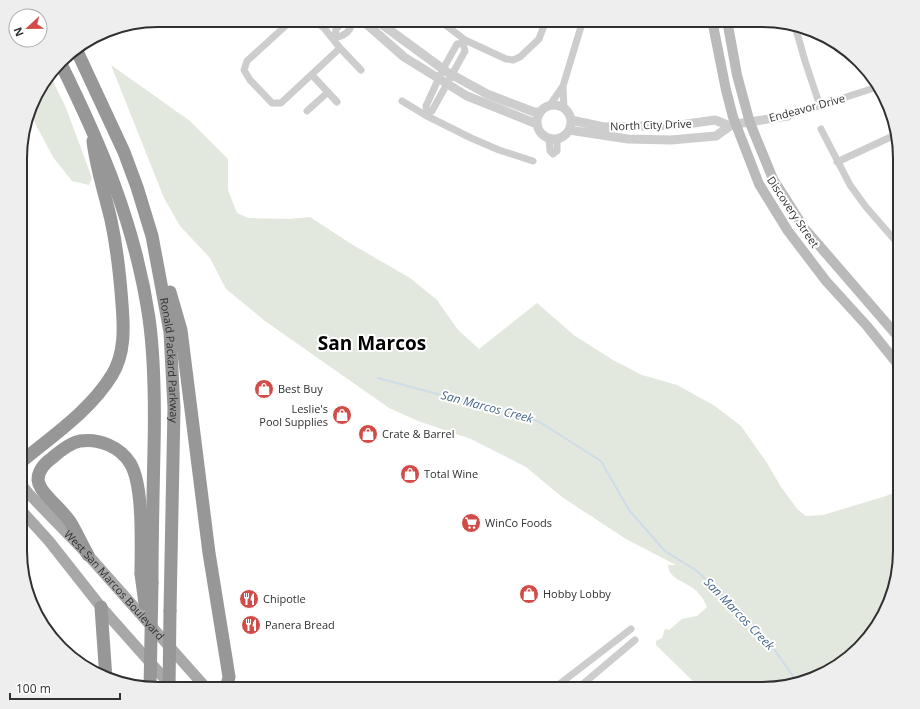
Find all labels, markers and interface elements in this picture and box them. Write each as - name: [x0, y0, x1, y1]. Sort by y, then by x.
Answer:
- north arrow: [8, 8, 48, 48]
- text: N: [10, 25, 27, 39]
- street label: Endeavor Drive: [767, 90, 847, 125]
- street label: North City Drive: [610, 116, 692, 133]
- street label: Discovery Street: [764, 173, 823, 250]
- street label: Ronald Packard Parkway: [157, 296, 182, 424]
- district label: San Marcos: [318, 330, 426, 356]
- shop icon: Best Buy: [253, 378, 275, 400]
- place label: Best Buy: [278, 381, 323, 396]
- water label: San Marcos Creek: [439, 386, 536, 427]
- place label: Leslie's Pool Supplies: [259, 401, 328, 429]
- shop icon: Leslie's Pool Supplies: [331, 404, 353, 426]
- shop icon: Crate & Barrel: [357, 423, 379, 445]
- place label: Crate & Barrel: [382, 426, 455, 441]
- shop icon: Total Wine: [399, 463, 421, 485]
- place label: Total Wine: [424, 466, 478, 481]
- supermarket icon: WinCo Foods: [460, 512, 482, 534]
- place label: WinCo Foods: [485, 515, 552, 530]
- street label: West San Marcos Boulevard: [61, 527, 168, 643]
- water label: San Marcos Creek: [700, 574, 779, 654]
- shop icon: Hobby Lobby: [518, 583, 540, 605]
- place label: Hobby Lobby: [543, 586, 611, 601]
- restaurant icon: Chipotle: [238, 588, 260, 610]
- place label: Chipotle: [263, 591, 306, 606]
- restaurant icon: Panera Bread: [240, 614, 262, 636]
- place label: Panera Bread: [265, 617, 335, 632]
- scale bar: [10, 675, 120, 701]
- text: 100 m: [16, 680, 51, 697]

